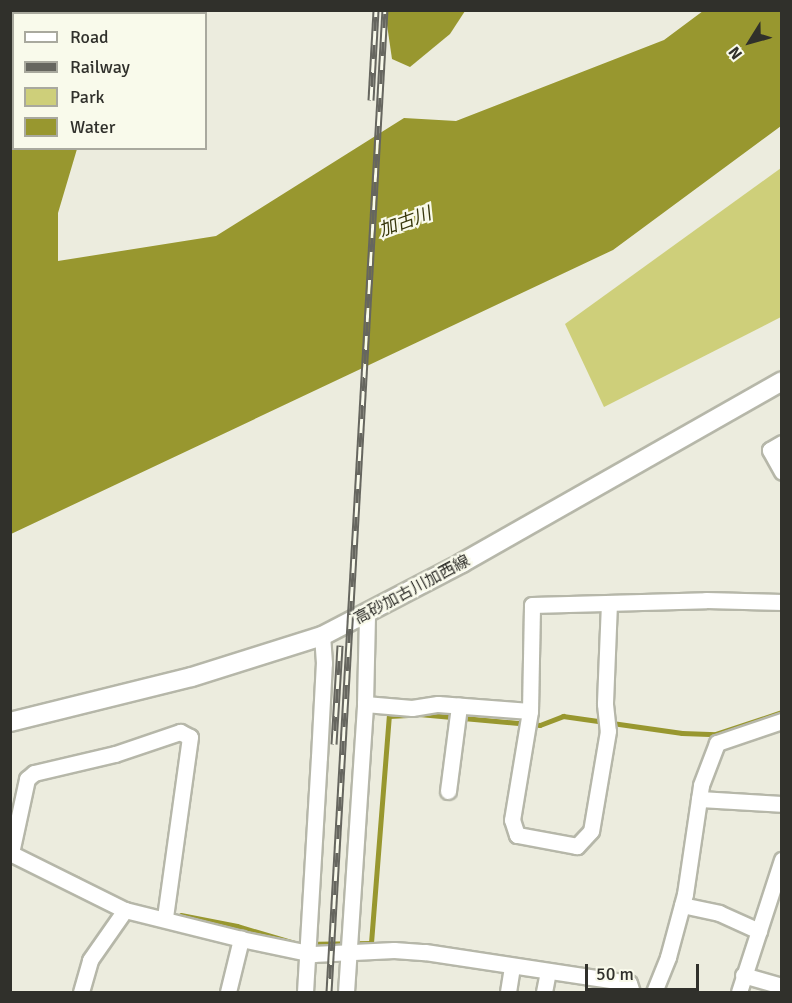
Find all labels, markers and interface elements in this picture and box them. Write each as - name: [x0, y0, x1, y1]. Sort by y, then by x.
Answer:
- legend: [12, 12, 207, 150]
- north arrow: [720, 12, 780, 72]
- text: Road: [70, 26, 109, 48]
- text: N: [724, 42, 747, 63]
- text: Railway: [70, 56, 130, 78]
- text: Park: [70, 86, 105, 108]
- text: Water: [70, 116, 115, 138]
- water label: 加古川: [376, 203, 434, 241]
- street label: 高砂加古川加西線: [351, 551, 473, 629]
- scale bar: [588, 952, 702, 990]
- text: 50 m: [596, 963, 634, 985]

